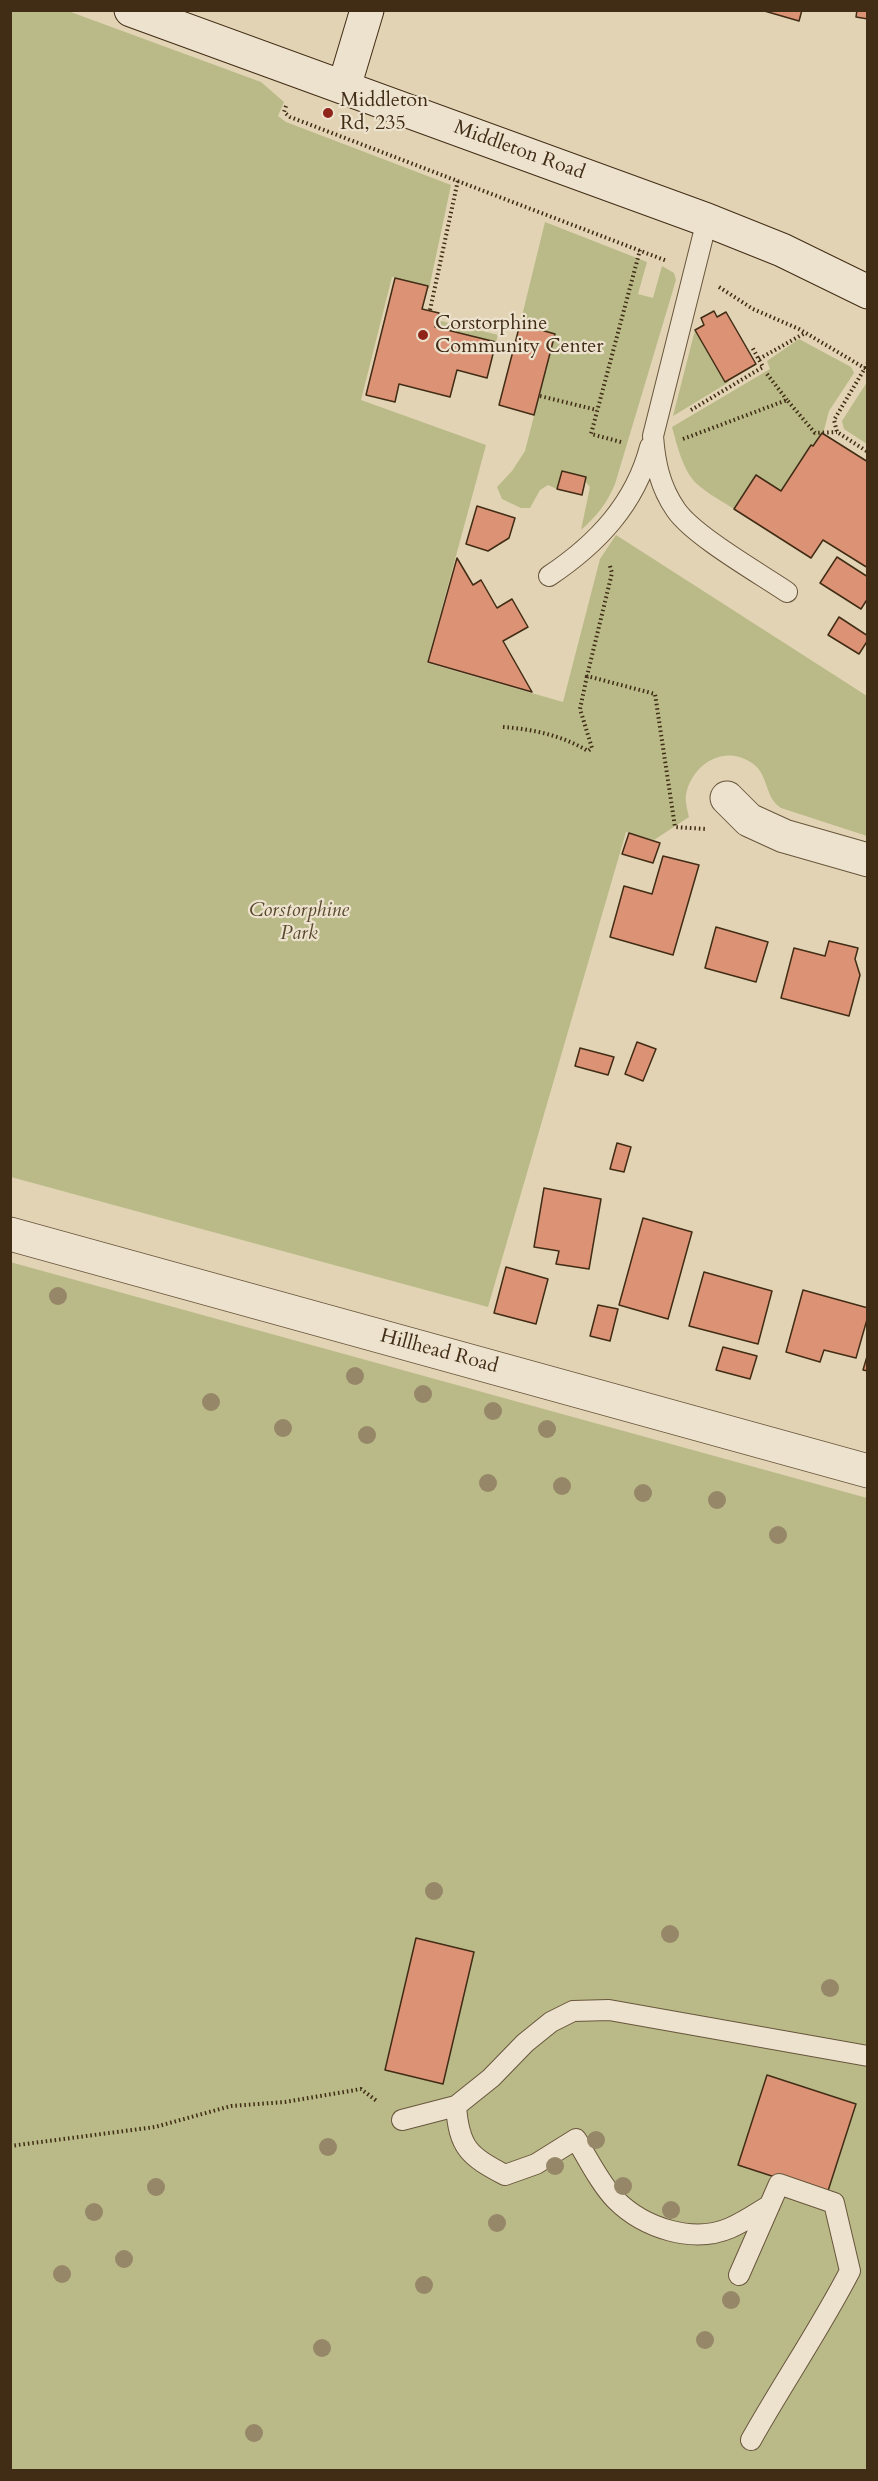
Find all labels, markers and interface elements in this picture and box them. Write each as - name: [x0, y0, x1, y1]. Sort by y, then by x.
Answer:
- place label: Middleton Rd, 235: [340, 89, 428, 136]
- marker: Middleton Rd, 235: [321, 106, 335, 120]
- street label: Middleton Road: [450, 116, 588, 186]
- place label: Corstorphine Community Center: [435, 312, 604, 359]
- marker: Corstorphine Community Center: [416, 328, 430, 342]
- park label: Corstorphine Park: [249, 899, 349, 946]
- street label: Hillhead Road: [377, 1325, 501, 1379]

